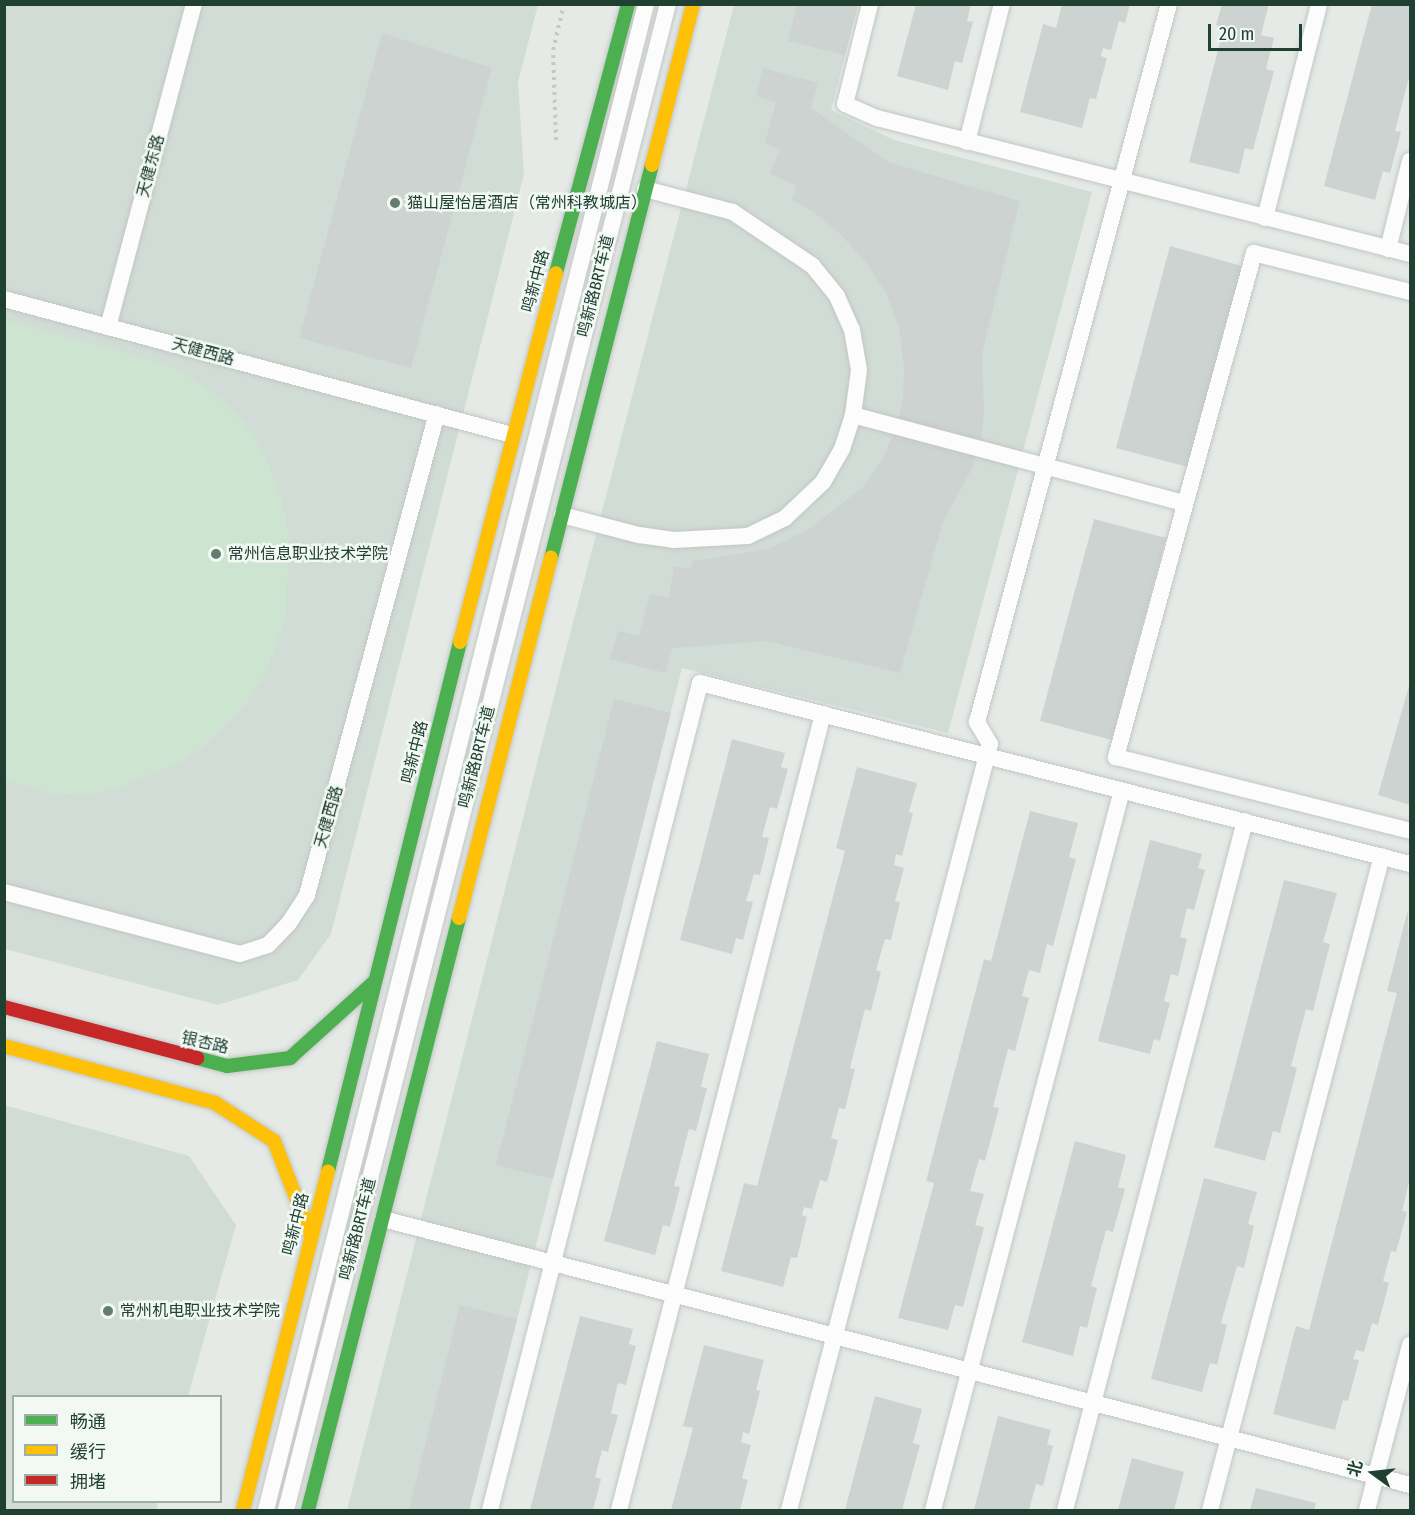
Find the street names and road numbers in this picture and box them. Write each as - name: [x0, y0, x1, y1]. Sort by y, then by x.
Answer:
- street label: 天健东路: [133, 133, 169, 199]
- street label: 鸣新路BRT车道: [574, 233, 618, 339]
- street label: 鸣新中路: [518, 248, 554, 314]
- street label: 天健西路: [170, 334, 236, 370]
- street label: 鸣新路BRT车道: [455, 704, 499, 810]
- street label: 鸣新中路: [398, 719, 432, 785]
- street label: 天健西路: [311, 784, 347, 850]
- street label: 银杏路: [179, 1028, 231, 1058]
- street label: 鸣新路BRT车道: [336, 1176, 380, 1282]
- street label: 鸣新中路: [279, 1191, 313, 1257]

